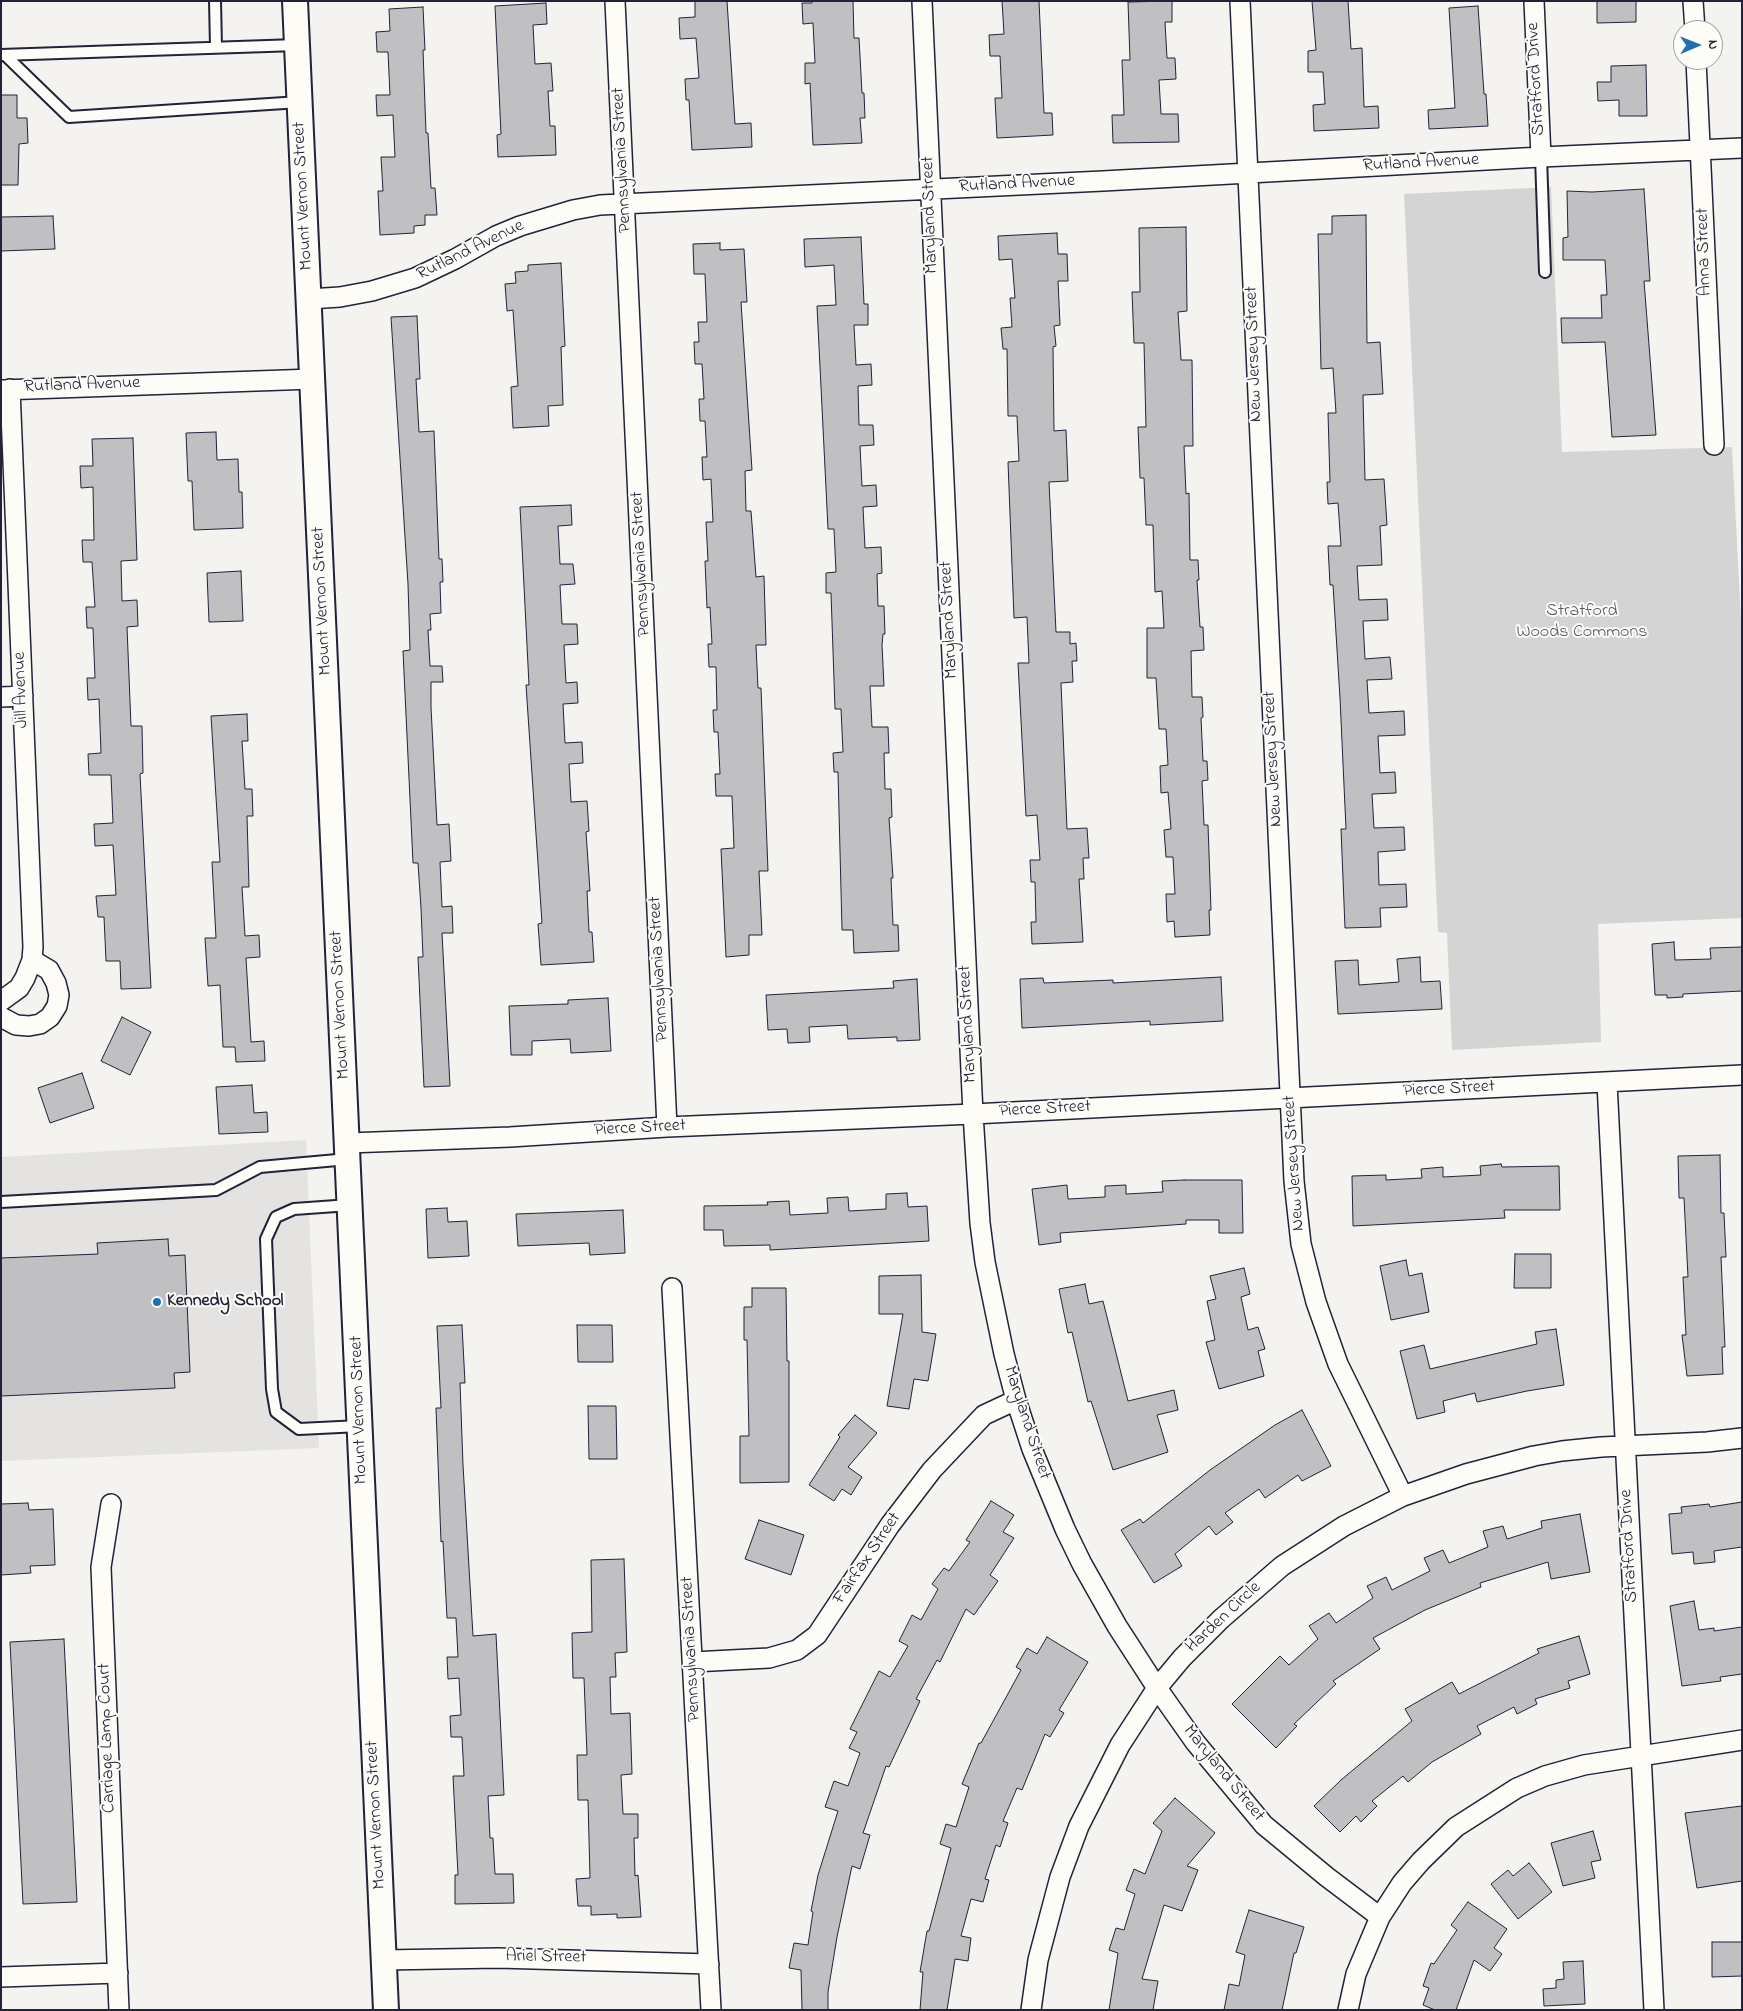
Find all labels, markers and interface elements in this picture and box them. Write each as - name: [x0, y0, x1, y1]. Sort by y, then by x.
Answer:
- north arrow: [1673, 20, 1723, 70]
- street label: Stratford Drive: [1523, 22, 1551, 136]
- text: N: [1702, 40, 1723, 50]
- street label: Pennsylvania Street: [608, 87, 638, 233]
- street label: Mount Vernon Street: [289, 121, 319, 271]
- street label: Rutland Avenue: [1362, 150, 1480, 178]
- street label: Maryland Street: [918, 156, 944, 274]
- street label: Rutland Avenue: [958, 171, 1076, 199]
- street label: Anna Street: [1693, 207, 1717, 297]
- street label: Rutland Avenue: [414, 216, 528, 286]
- street label: New Jersey Street: [1242, 286, 1268, 422]
- street label: Rutland Avenue: [24, 373, 140, 399]
- street label: Pennsylvania Street: [627, 491, 657, 637]
- street label: Mount Vernon Street: [308, 526, 338, 676]
- street label: Maryland Street: [936, 561, 964, 679]
- park label: Stratford Woods Commons: [1516, 601, 1648, 644]
- street label: Jill Avenue: [10, 651, 34, 729]
- street label: New Jersey Street: [1260, 691, 1288, 827]
- street label: Pennsylvania Street: [645, 896, 675, 1042]
- street label: Mount Vernon Street: [326, 930, 356, 1080]
- street label: Maryland Street: [955, 965, 983, 1083]
- street label: Pierce Street: [1402, 1077, 1496, 1103]
- street label: New Jersey Street: [1279, 1094, 1311, 1232]
- street label: Pierce Street: [998, 1097, 1092, 1123]
- street label: Pierce Street: [593, 1116, 687, 1142]
- place label: Kennedy School: [167, 1291, 284, 1313]
- marker: Kennedy School: [151, 1296, 163, 1308]
- street label: Mount Vernon Street: [347, 1335, 373, 1485]
- street label: Maryland Street: [998, 1364, 1054, 1482]
- street label: Stratford Drive: [1616, 1489, 1644, 1603]
- street label: Fairfax Street: [829, 1509, 907, 1609]
- street label: Pennsylvania Street: [677, 1576, 707, 1722]
- street label: Harden Circle: [1182, 1578, 1266, 1658]
- street label: Carriage Lamp Court: [95, 1663, 121, 1813]
- street label: Maryland Street: [1178, 1721, 1268, 1827]
- street label: Mount Vernon Street: [362, 1740, 392, 1890]
- street label: Ariel Street: [505, 1946, 587, 1970]

